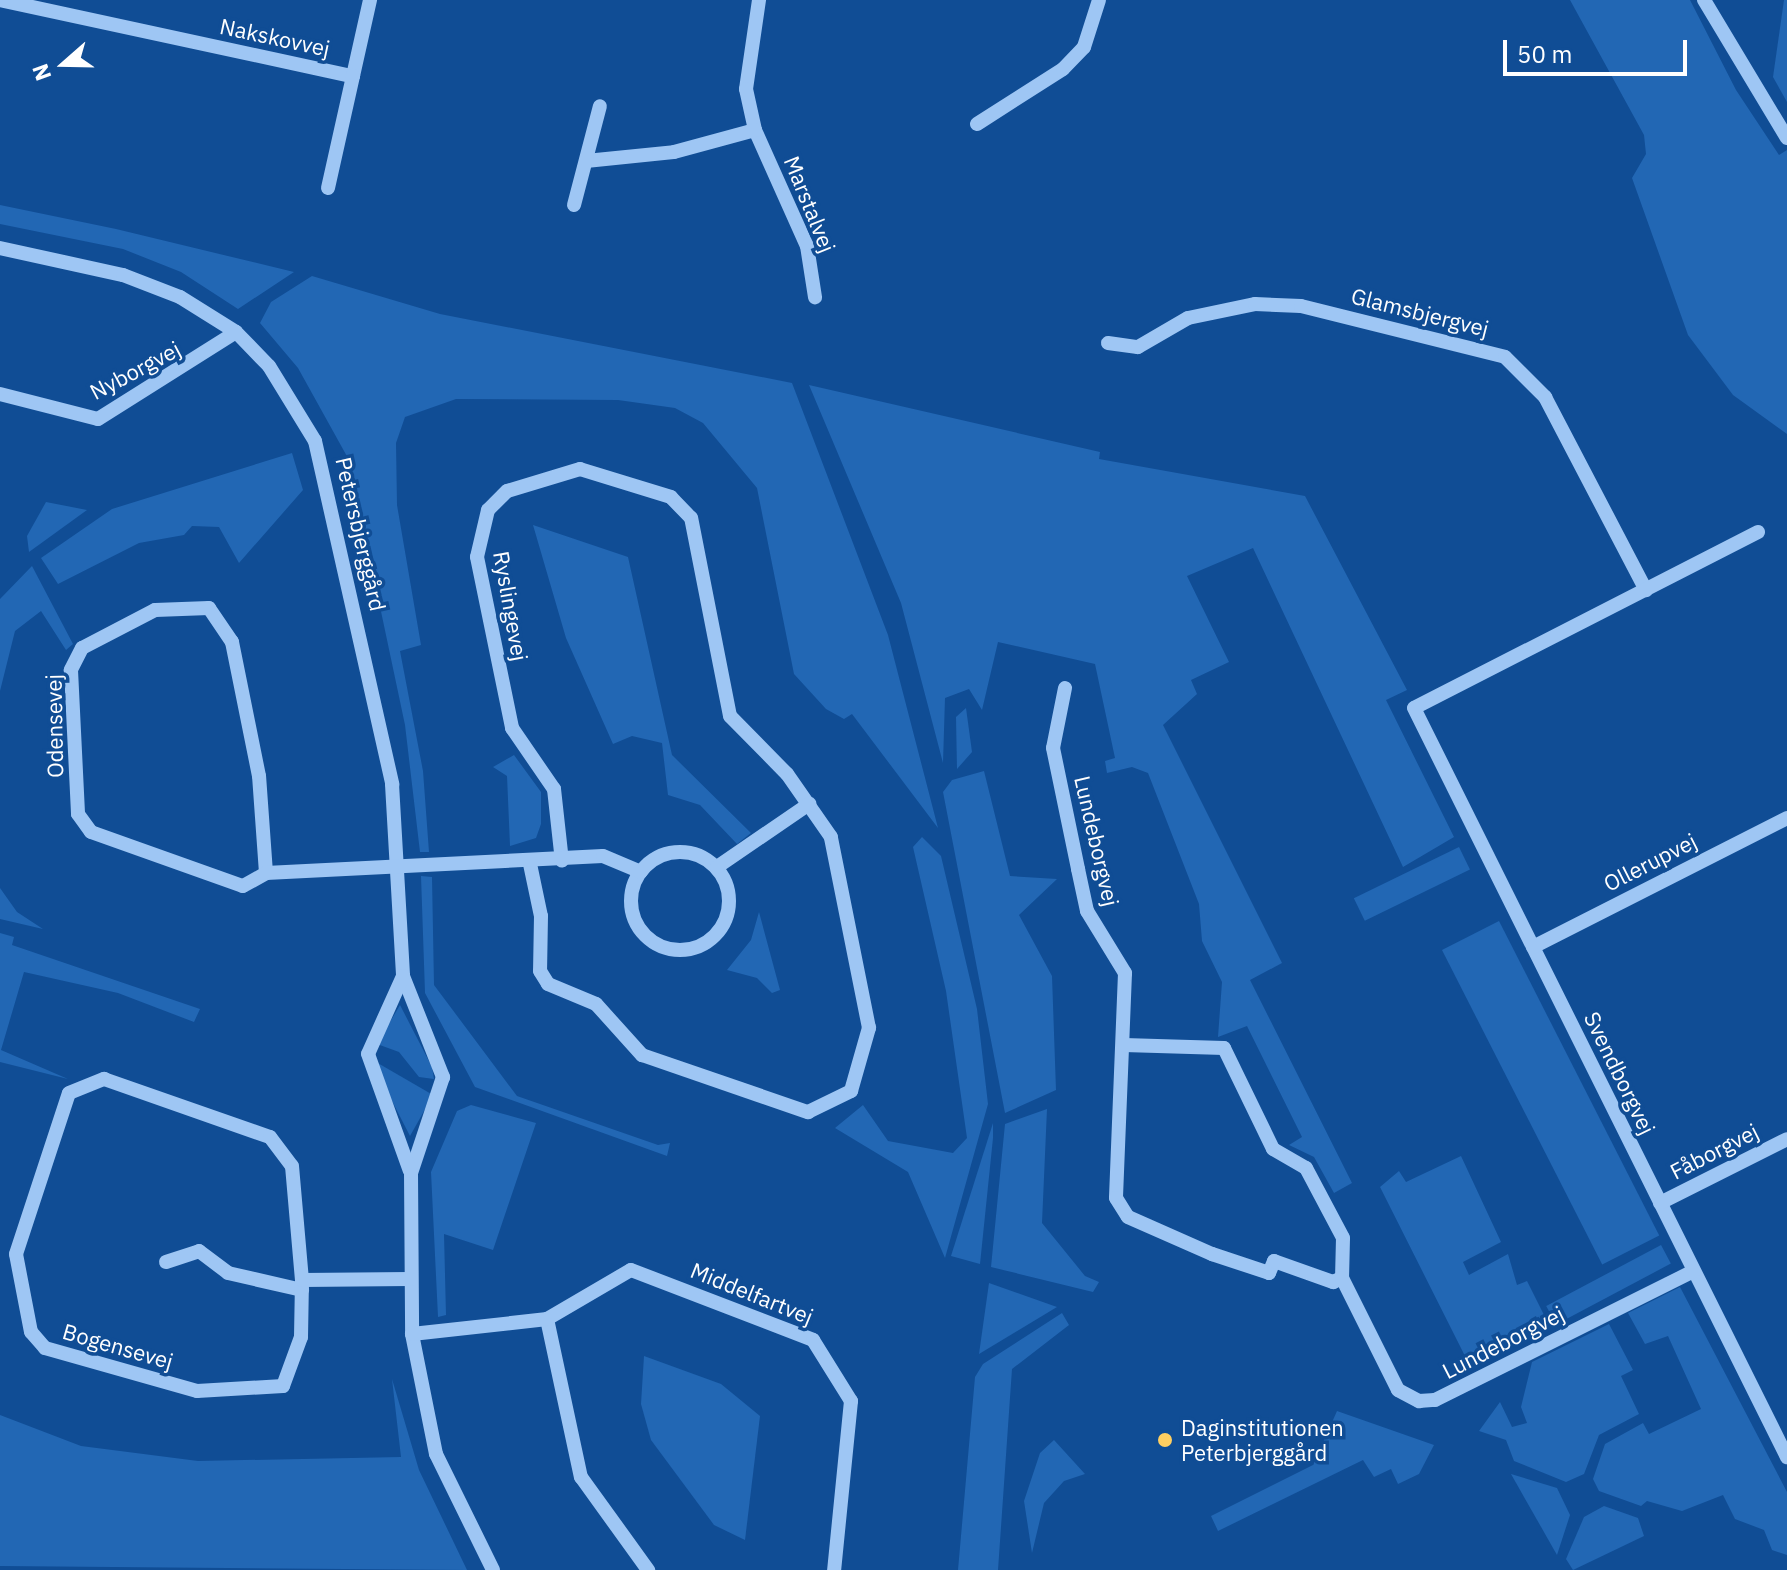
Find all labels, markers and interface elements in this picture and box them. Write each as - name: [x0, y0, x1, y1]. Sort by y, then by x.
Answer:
- street label: Nakskovvej: [218, 12, 332, 62]
- north arrow: [24, 24, 104, 104]
- scale bar: [1507, 24, 1691, 74]
- text: 50 m: [1517, 38, 1572, 70]
- text: N: [25, 60, 57, 85]
- street label: Marstalvej: [779, 152, 841, 256]
- street label: Glamsbjergvej: [1349, 282, 1491, 342]
- street label: Nyborgvej: [85, 335, 185, 405]
- street label: Petersbjerggård: [330, 455, 392, 613]
- street label: Ryslingevej: [488, 549, 534, 663]
- street label: Odensevej: [40, 674, 68, 778]
- street label: Lundeborgvej: [1069, 773, 1125, 909]
- street label: Ollerupvej: [1599, 827, 1701, 897]
- street label: Svendborgvej: [1579, 1007, 1661, 1139]
- street label: Fåborgvej: [1665, 1118, 1763, 1184]
- street label: Middelfartvej: [687, 1256, 817, 1330]
- street label: Lundeborgvej: [1438, 1300, 1568, 1384]
- street label: Bogensevej: [60, 1318, 176, 1374]
- place label: Daginstitutionen Peterbjerggård: [1181, 1414, 1344, 1466]
- marker: Daginstitutionen Peterbjerggård: [1156, 1431, 1174, 1449]

